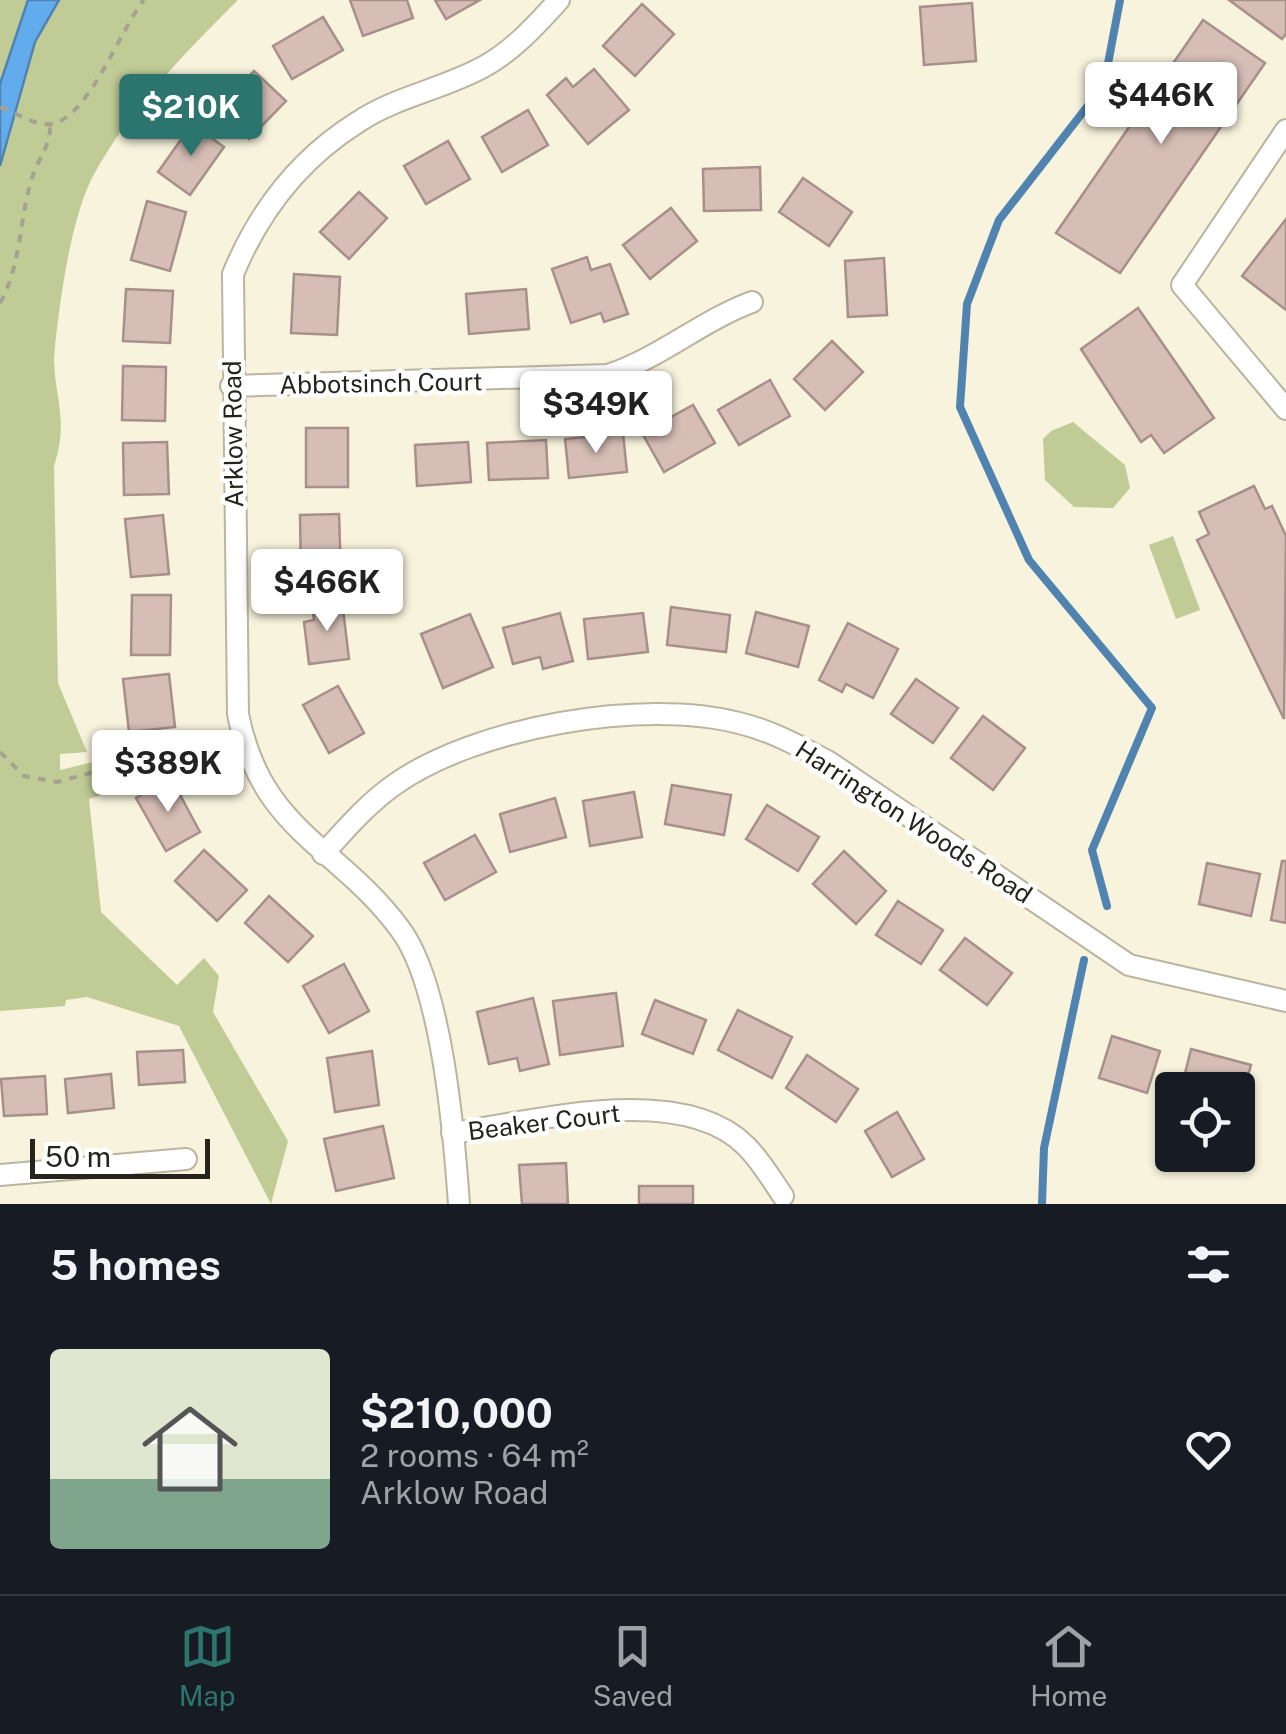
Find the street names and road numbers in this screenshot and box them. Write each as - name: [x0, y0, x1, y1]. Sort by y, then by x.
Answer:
- street label: Arklow Road: [217, 360, 249, 508]
- street label: Abbotsinch Court: [279, 366, 483, 400]
- street label: Harrington Woods Road: [790, 734, 1038, 910]
- street label: Beaker Court: [466, 1098, 622, 1146]

